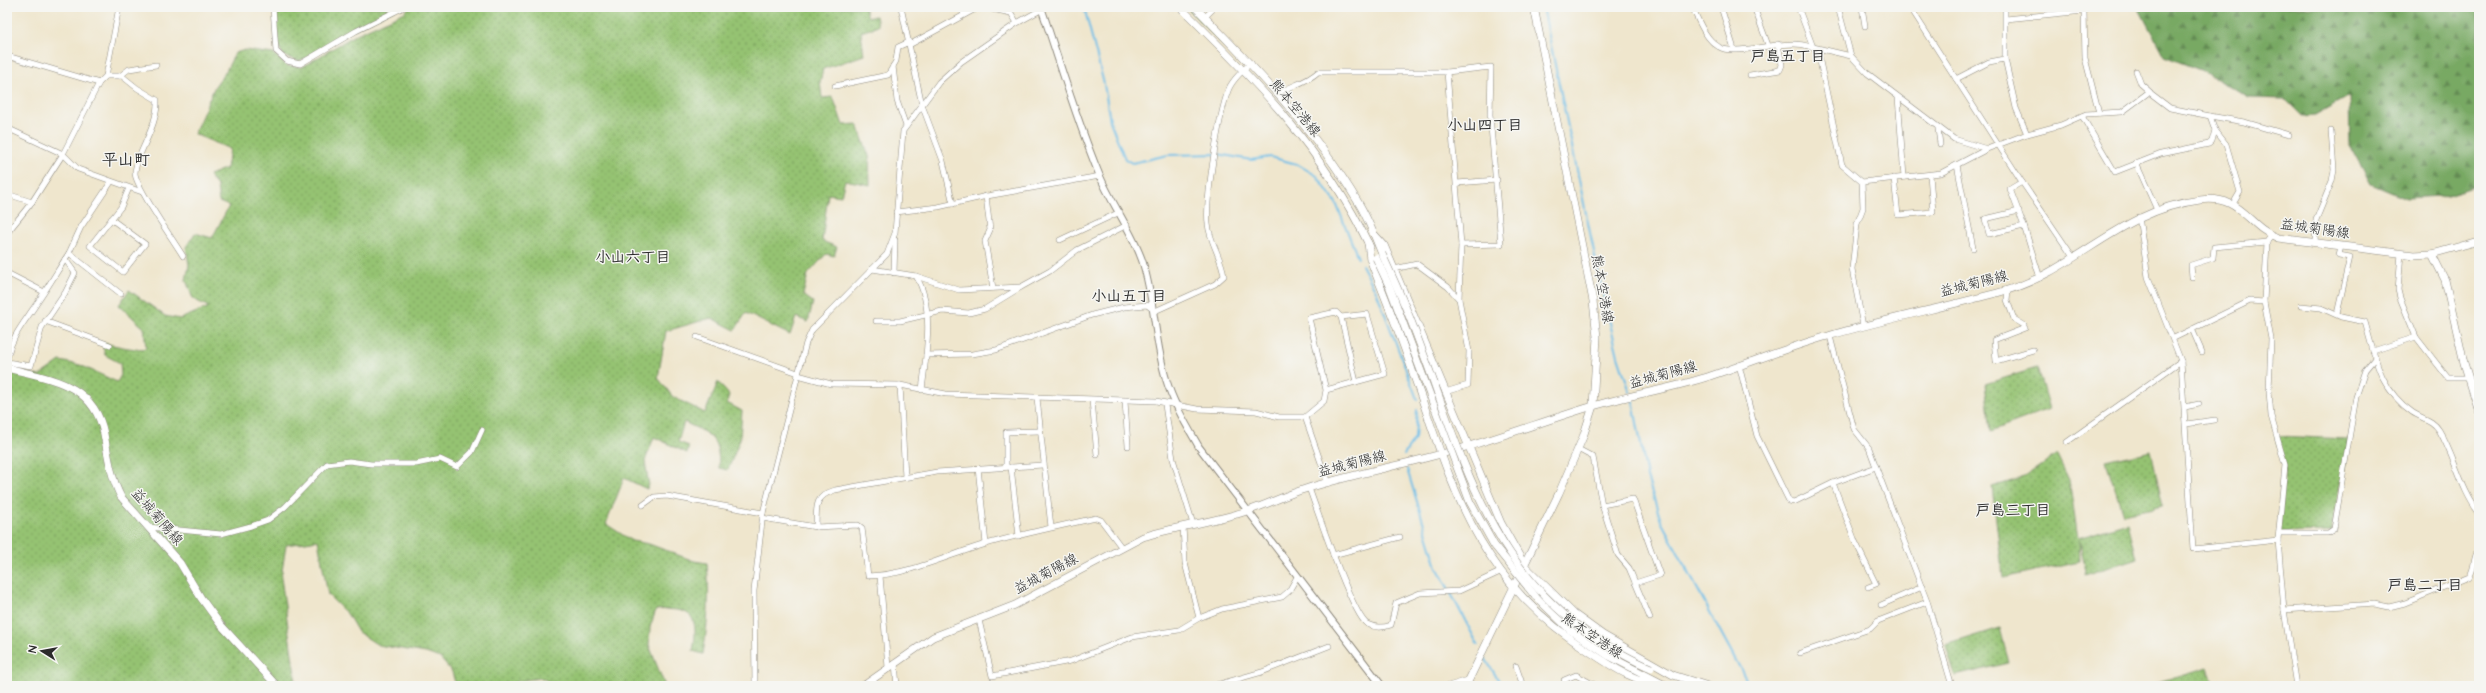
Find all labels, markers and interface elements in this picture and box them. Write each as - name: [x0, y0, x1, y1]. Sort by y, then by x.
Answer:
- district label: 戸島五丁目: [1750, 46, 1826, 67]
- street label: 熊本空港線: [1265, 75, 1325, 141]
- district label: 小山四丁目: [1447, 115, 1523, 136]
- district label: 平山町: [102, 149, 150, 171]
- street label: 益城菊陽線: [2279, 214, 2351, 244]
- district label: 小山六丁目: [595, 247, 671, 268]
- street label: 熊本空港線: [1586, 253, 1618, 325]
- street label: 益城菊陽線: [1938, 266, 2010, 302]
- district label: 小山五丁目: [1091, 286, 1167, 307]
- street label: 益城菊陽線: [1627, 356, 1699, 394]
- street label: 益城菊陽線: [1316, 446, 1388, 482]
- street label: 益城菊陽線: [126, 484, 188, 550]
- district label: 戸島三丁目: [1975, 500, 2051, 521]
- street label: 益城菊陽線: [1010, 549, 1082, 599]
- district label: 戸島二丁目: [2387, 575, 2463, 596]
- street label: 熊本空港線: [1557, 608, 1627, 664]
- north arrow: [22, 631, 62, 671]
- text: N: [25, 644, 41, 654]

